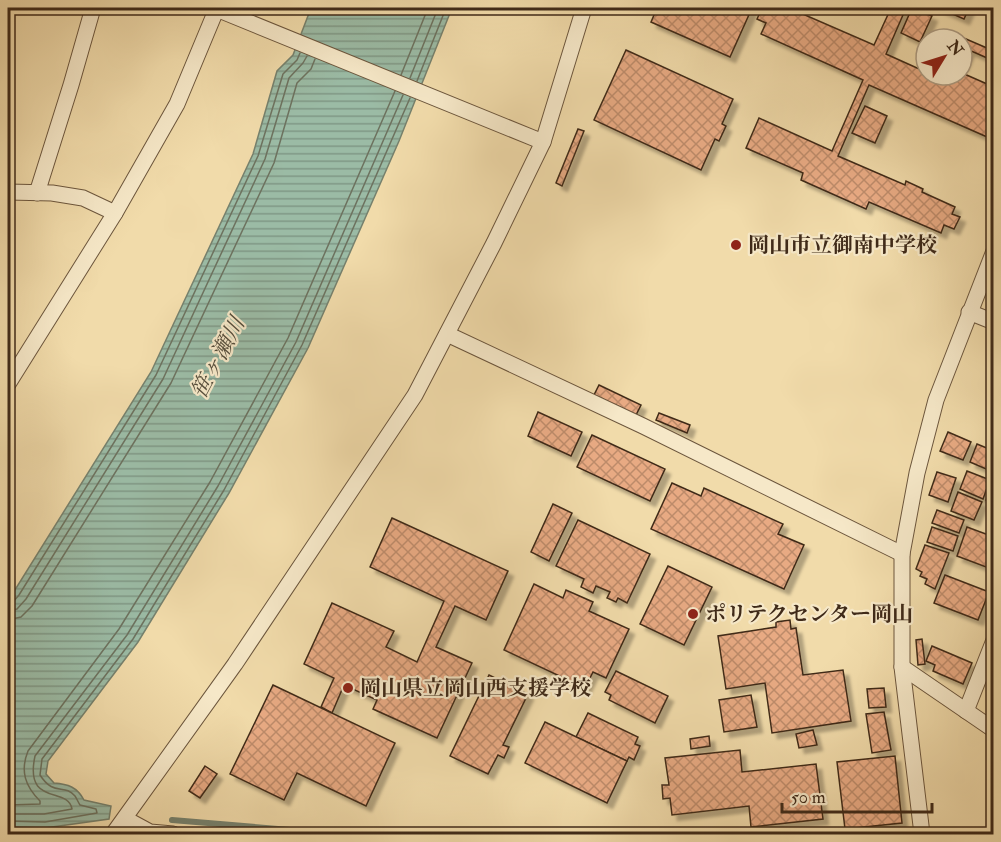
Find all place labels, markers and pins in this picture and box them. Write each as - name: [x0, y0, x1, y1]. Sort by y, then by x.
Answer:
- place label: 岡山市立御南中学校: [748, 232, 937, 259]
- marker: 岡山市立御南中学校: [729, 238, 743, 252]
- place label: ポリテクセンター岡山: [705, 601, 913, 628]
- marker: ポリテクセンター岡山: [686, 607, 700, 621]
- place label: 岡山県立岡山西支援学校: [360, 675, 591, 702]
- marker: 岡山県立岡山西支援学校: [341, 681, 355, 695]

